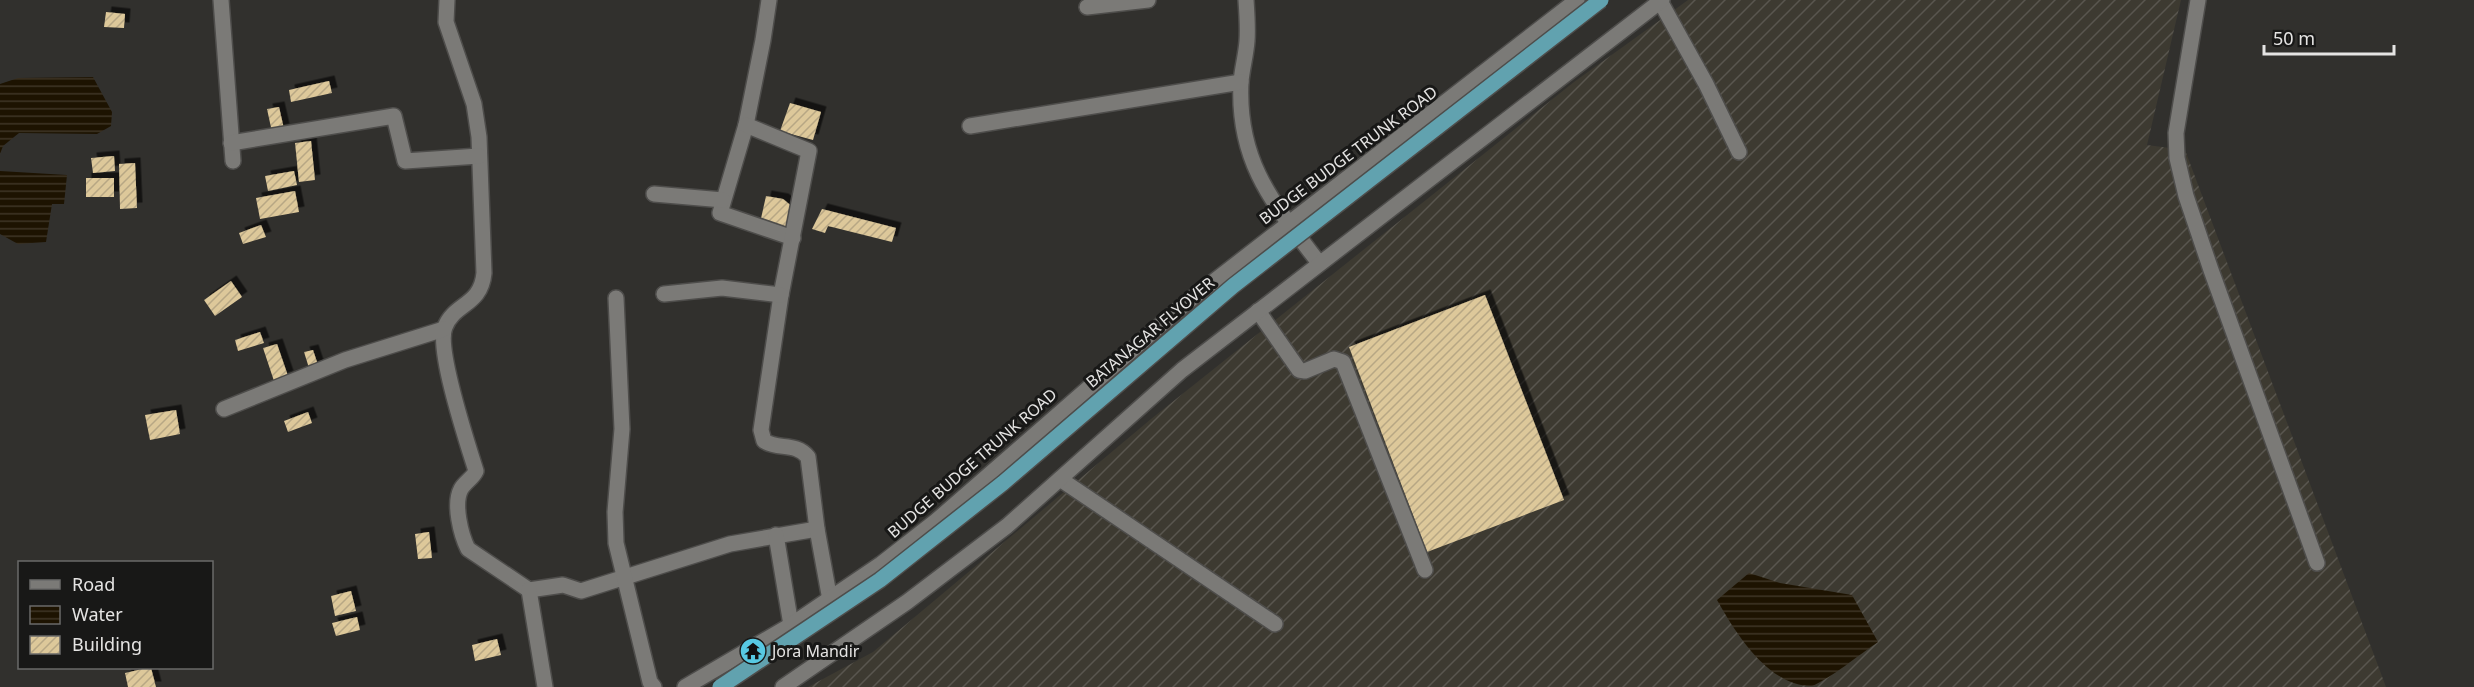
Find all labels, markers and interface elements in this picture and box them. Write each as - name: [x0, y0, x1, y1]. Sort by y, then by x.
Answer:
- scale bar: [2264, 18, 2394, 56]
- text: 50 m: [2273, 26, 2315, 50]
- street label: BUDGE BUDGE TRUNK ROAD: [1254, 81, 1442, 229]
- street label: BATANAGAR FLYOVER: [1081, 272, 1219, 392]
- street label: BUDGE BUDGE TRUNK ROAD: [883, 383, 1061, 543]
- legend: [18, 561, 213, 669]
- text: Road: [72, 572, 115, 596]
- text: Water: [72, 602, 123, 626]
- text: Building: [72, 632, 142, 656]
- temple icon: Jora Mandir: [738, 636, 768, 666]
- place label: Jora Mandir: [770, 640, 860, 662]

